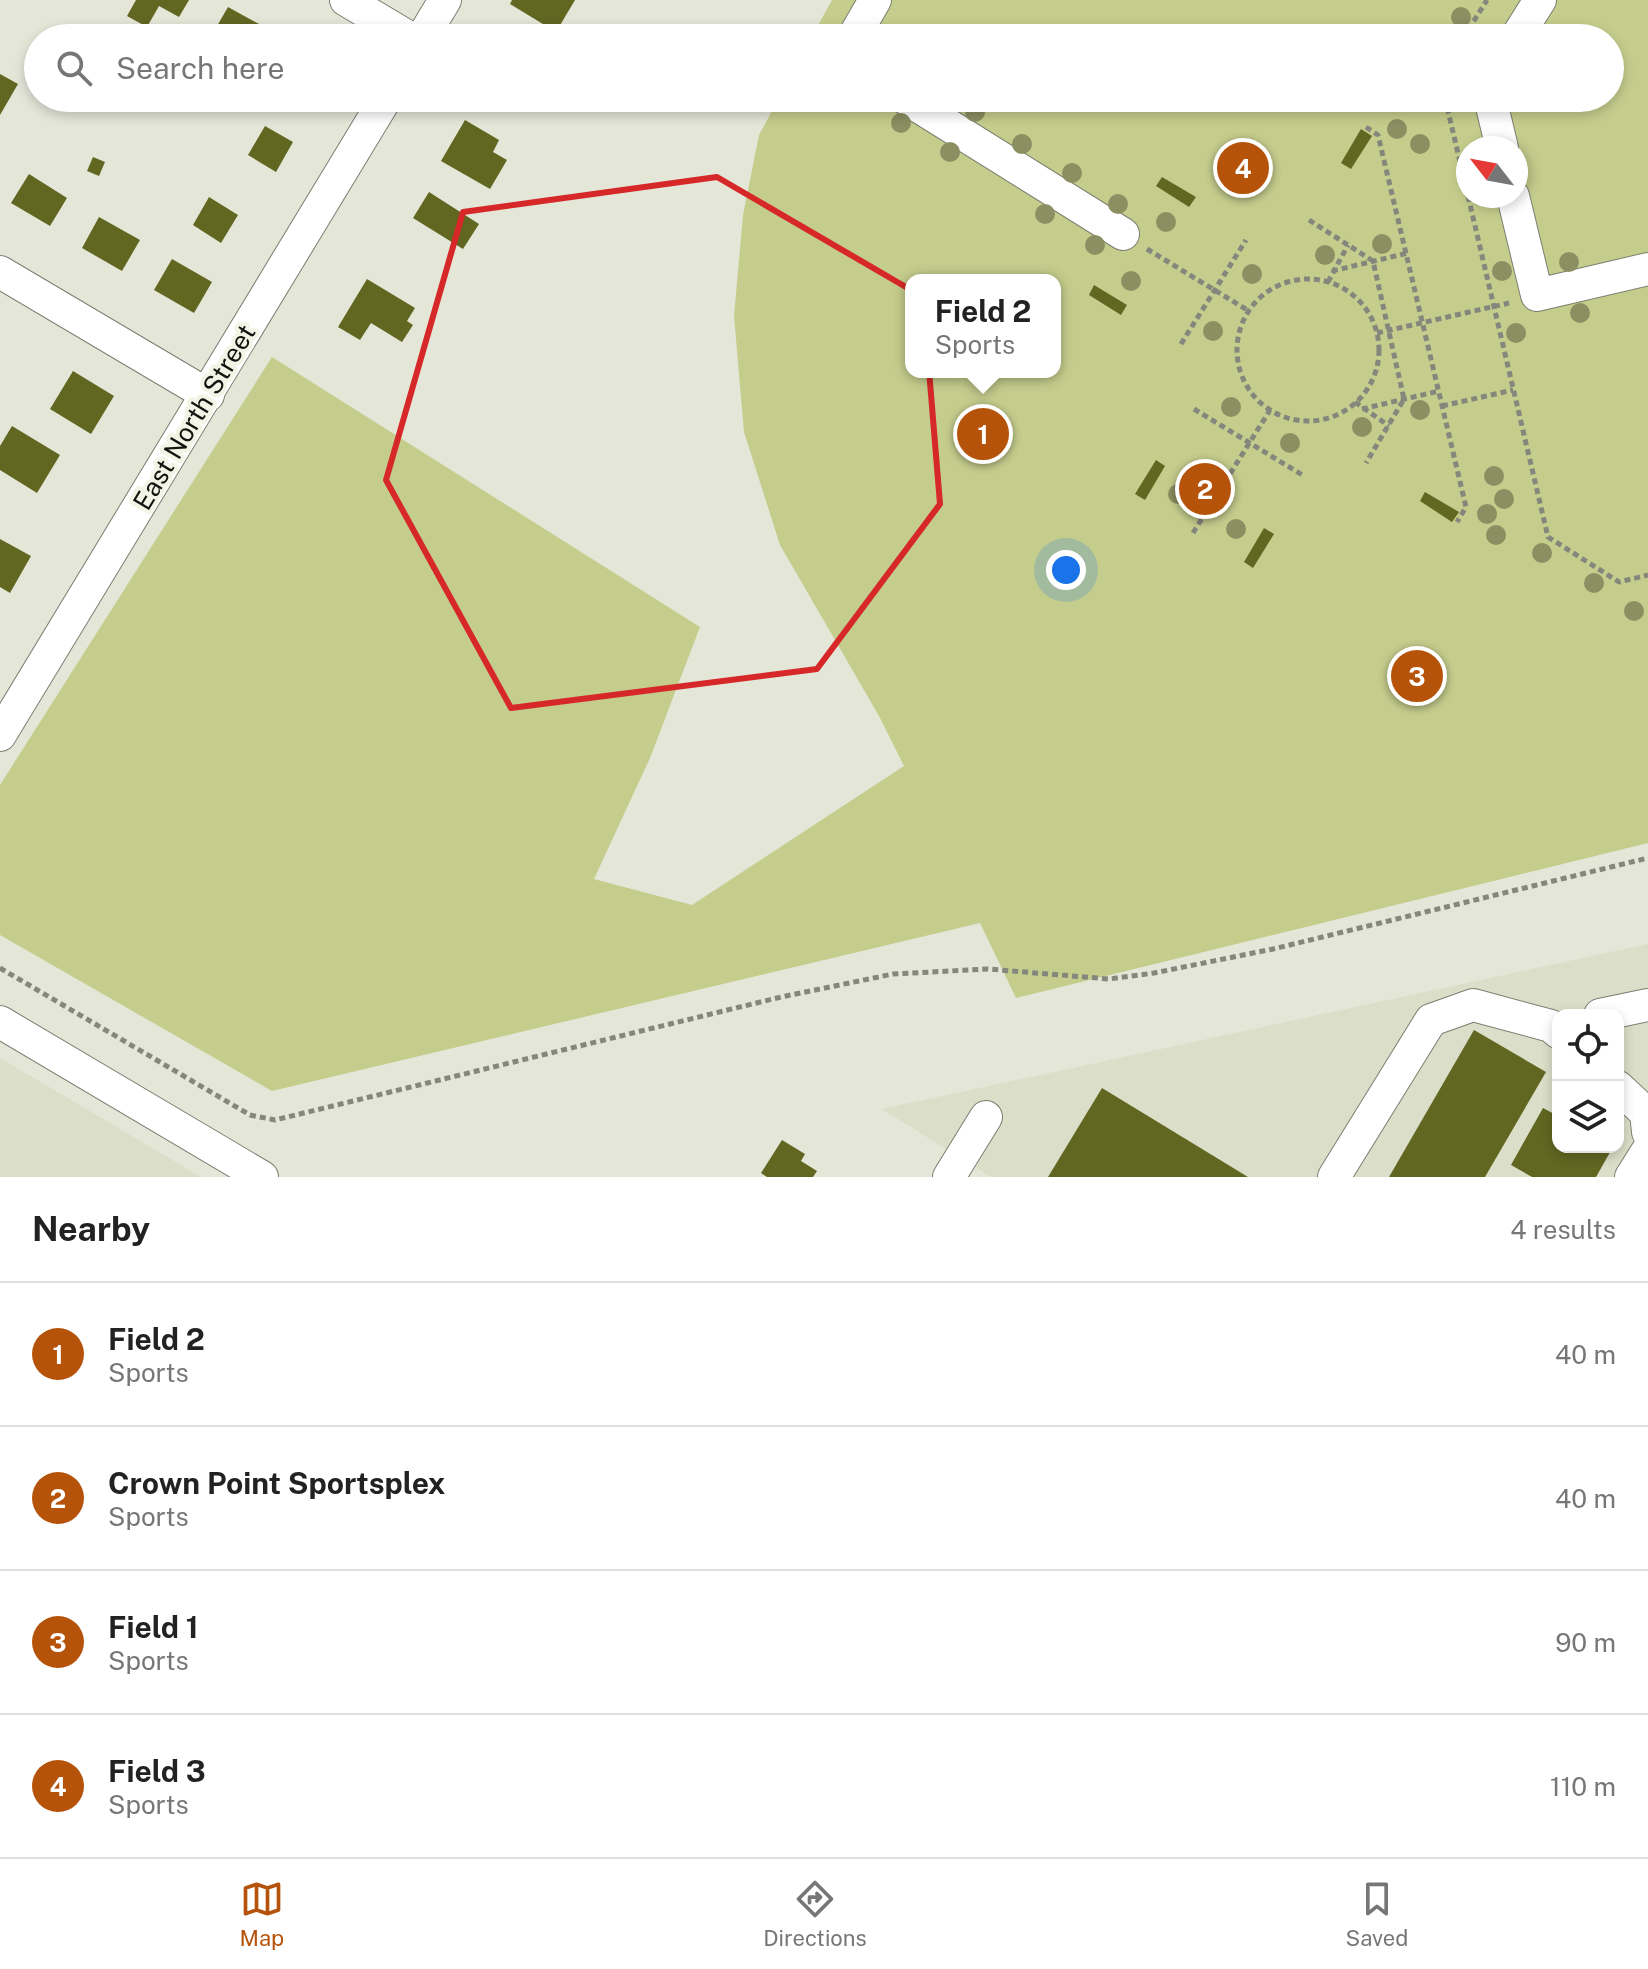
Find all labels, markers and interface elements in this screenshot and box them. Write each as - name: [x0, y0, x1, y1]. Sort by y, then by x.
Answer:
- search box: [24, 24, 1624, 112]
- icon: search: [52, 46, 96, 90]
- text: Search here: [116, 50, 284, 86]
- north arrow: [1456, 136, 1528, 208]
- pin: 4: [1217, 138, 1269, 198]
- popup: [905, 274, 1061, 378]
- text: Field 2: [935, 293, 1031, 329]
- street label: East North Street: [126, 319, 262, 515]
- text: Sports: [935, 329, 1015, 360]
- pin: 1: [957, 404, 1009, 464]
- pin: 2: [1179, 459, 1231, 519]
- your location: [1046, 550, 1086, 590]
- pin: 3: [1391, 646, 1443, 706]
- map controls: [1552, 1009, 1624, 1153]
- button: locate: [1552, 1009, 1624, 1081]
- button: layers: [1552, 1081, 1624, 1153]
- text: Nearby: [32, 1209, 150, 1249]
- text: 4 results: [1510, 1214, 1616, 1245]
- text: Field 2: [108, 1321, 205, 1357]
- text: 1: [52, 1339, 64, 1370]
- text: 40 m: [1555, 1339, 1616, 1370]
- text: Sports: [108, 1357, 189, 1388]
- text: Crown Point Sportsplex: [108, 1465, 445, 1501]
- text: 2: [50, 1483, 66, 1514]
- text: 40 m: [1555, 1483, 1616, 1514]
- text: Sports: [108, 1501, 189, 1532]
- text: Field 1: [108, 1609, 199, 1645]
- text: 3: [49, 1627, 67, 1658]
- text: 90 m: [1555, 1627, 1616, 1658]
- text: Sports: [108, 1645, 189, 1676]
- text: Field 3: [108, 1753, 206, 1789]
- text: 4: [49, 1771, 67, 1802]
- text: 110 m: [1550, 1771, 1616, 1802]
- text: Sports: [108, 1789, 189, 1820]
- tab: Map: [240, 1877, 284, 1951]
- tab: Directions: [763, 1877, 867, 1951]
- tab: Saved: [1346, 1877, 1408, 1951]

